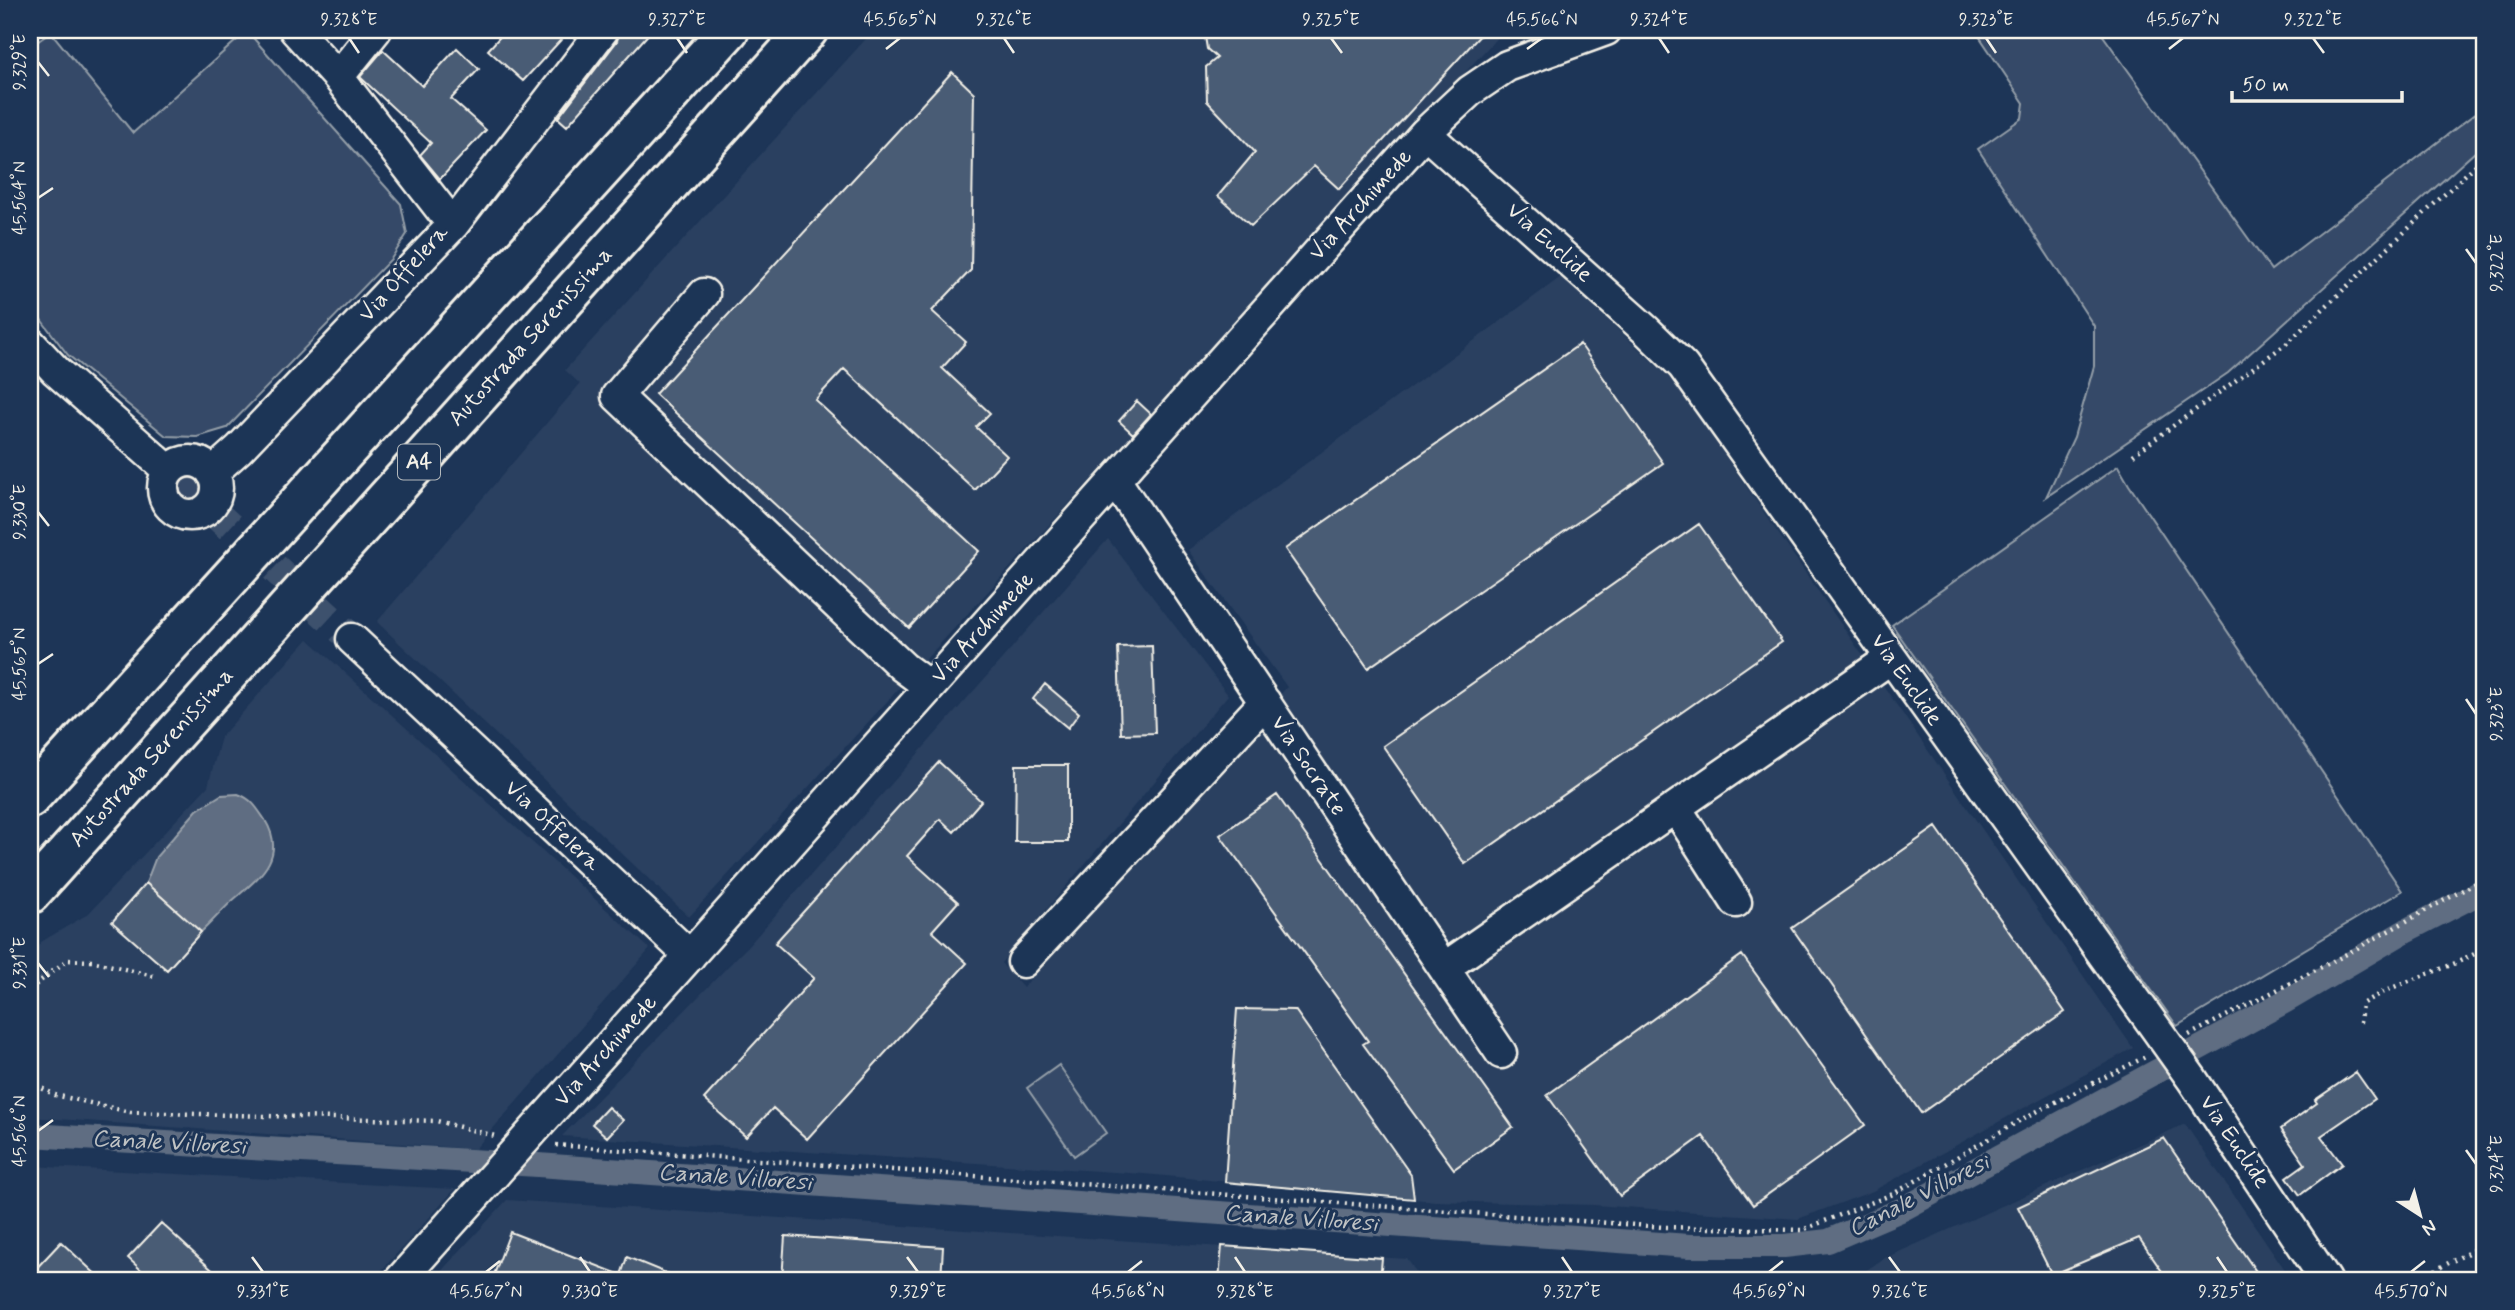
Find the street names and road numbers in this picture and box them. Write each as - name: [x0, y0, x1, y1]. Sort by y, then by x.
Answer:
- street label: Via Archimede: [1303, 142, 1419, 267]
- street label: Via Euclide: [1499, 196, 1599, 290]
- street label: Via Offelera: [352, 219, 456, 329]
- street label: Autostrada Serenissima: [442, 241, 620, 433]
- road number: A4: [398, 444, 440, 480]
- street label: Via Archimede: [925, 565, 1041, 690]
- street label: Via Euclide: [1863, 628, 1949, 732]
- street label: Autostrada Serenissima: [63, 662, 241, 854]
- street label: Via Socrate: [1263, 710, 1353, 822]
- street label: Via Offelera: [498, 774, 607, 878]
- street label: Via Archimede: [548, 988, 664, 1113]
- street label: Via Euclide: [2192, 1089, 2276, 1195]

